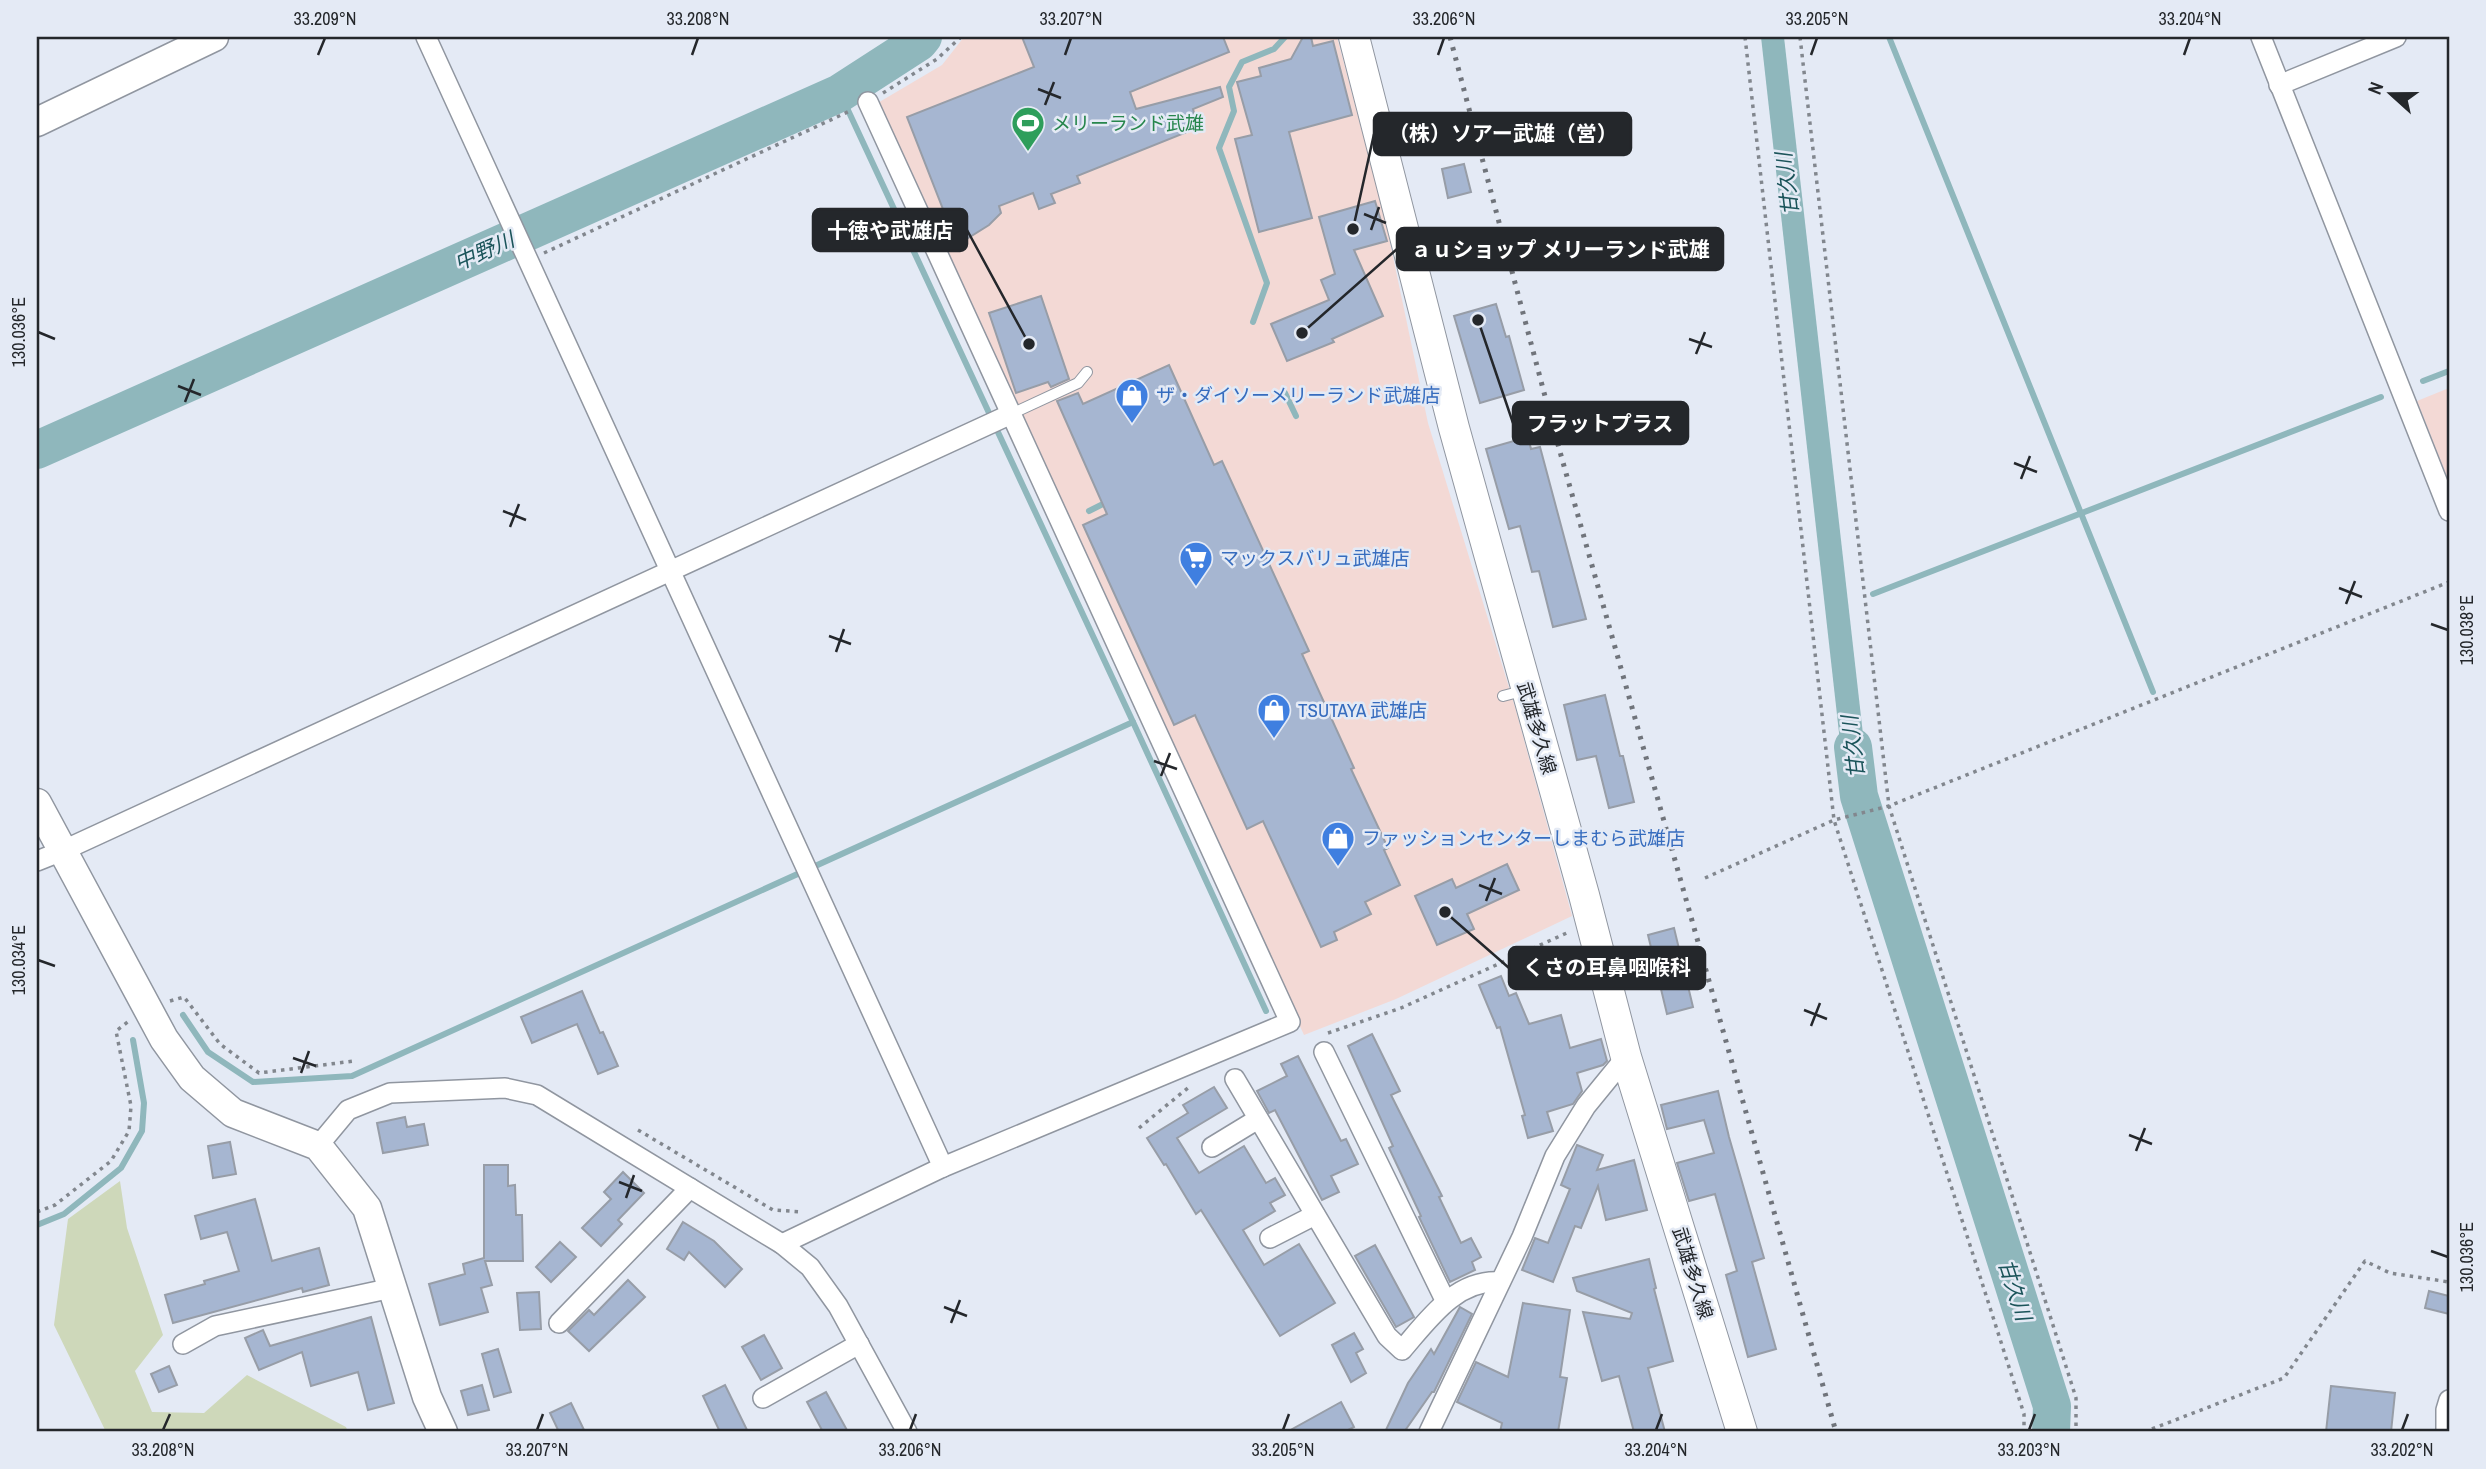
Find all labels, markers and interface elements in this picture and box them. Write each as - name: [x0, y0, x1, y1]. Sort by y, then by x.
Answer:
- text: 33.209°N: [294, 6, 357, 31]
- text: 33.208°N: [667, 6, 730, 31]
- text: 33.207°N: [1040, 6, 1103, 31]
- text: 33.206°N: [1413, 6, 1476, 31]
- text: 33.205°N: [1786, 6, 1849, 31]
- text: 33.204°N: [2159, 6, 2222, 31]
- north arrow: [2356, 60, 2426, 130]
- text: N: [2361, 78, 2389, 98]
- sports icon: メリーランド武雄: [1009, 104, 1047, 153]
- place label: メリーランド武雄: [1052, 110, 1204, 136]
- callout: （株）ソアー武雄（営）: [1374, 113, 1631, 155]
- text: （株）ソアー武雄（営）: [1388, 119, 1618, 148]
- water label: 甘久川: [1769, 149, 1805, 217]
- callout: 十徳や武雄店: [813, 209, 967, 251]
- text: 十徳や武雄店: [827, 216, 953, 245]
- water label: 中野川: [449, 224, 521, 277]
- callout: ａｕショップ メリーランド武雄: [1397, 228, 1723, 270]
- text: ａｕショップ メリーランド武雄: [1411, 235, 1709, 264]
- text: 130.036°E: [6, 297, 31, 367]
- shop icon: ザ・ダイソーメリーランド武雄店: [1113, 376, 1151, 425]
- place label: ザ・ダイソーメリーランド武雄店: [1156, 382, 1440, 408]
- callout: フラットプラス: [1513, 402, 1688, 444]
- text: フラットプラス: [1527, 409, 1673, 438]
- supermarket icon: マックスバリュ武雄店: [1177, 539, 1215, 588]
- place label: マックスバリュ武雄店: [1220, 545, 1409, 571]
- text: 130.038°E: [2454, 595, 2479, 665]
- street label: 武雄多久線: [1511, 679, 1563, 777]
- shop icon: TSUTAYA 武雄店: [1255, 691, 1293, 740]
- place label: TSUTAYA 武雄店: [1298, 697, 1427, 723]
- water label: 甘久川: [1835, 712, 1871, 780]
- shop icon: ファッションセンターしまむら武雄店: [1319, 819, 1357, 868]
- place label: ファッションセンターしまむら武雄店: [1362, 825, 1685, 851]
- text: 130.034°E: [6, 925, 31, 995]
- callout: くさの耳鼻咽喉科: [1509, 947, 1705, 989]
- text: くさの耳鼻咽喉科: [1523, 953, 1691, 982]
- text: 130.036°E: [2454, 1222, 2479, 1292]
- street label: 武雄多久線: [1667, 1224, 1719, 1322]
- water label: 甘久川: [1991, 1256, 2039, 1326]
- text: 33.208°N: [132, 1437, 195, 1462]
- text: 33.207°N: [506, 1437, 569, 1462]
- text: 33.206°N: [879, 1437, 942, 1462]
- text: 33.205°N: [1252, 1437, 1315, 1462]
- text: 33.204°N: [1625, 1437, 1688, 1462]
- text: 33.203°N: [1998, 1437, 2061, 1462]
- text: 33.202°N: [2371, 1437, 2434, 1462]

